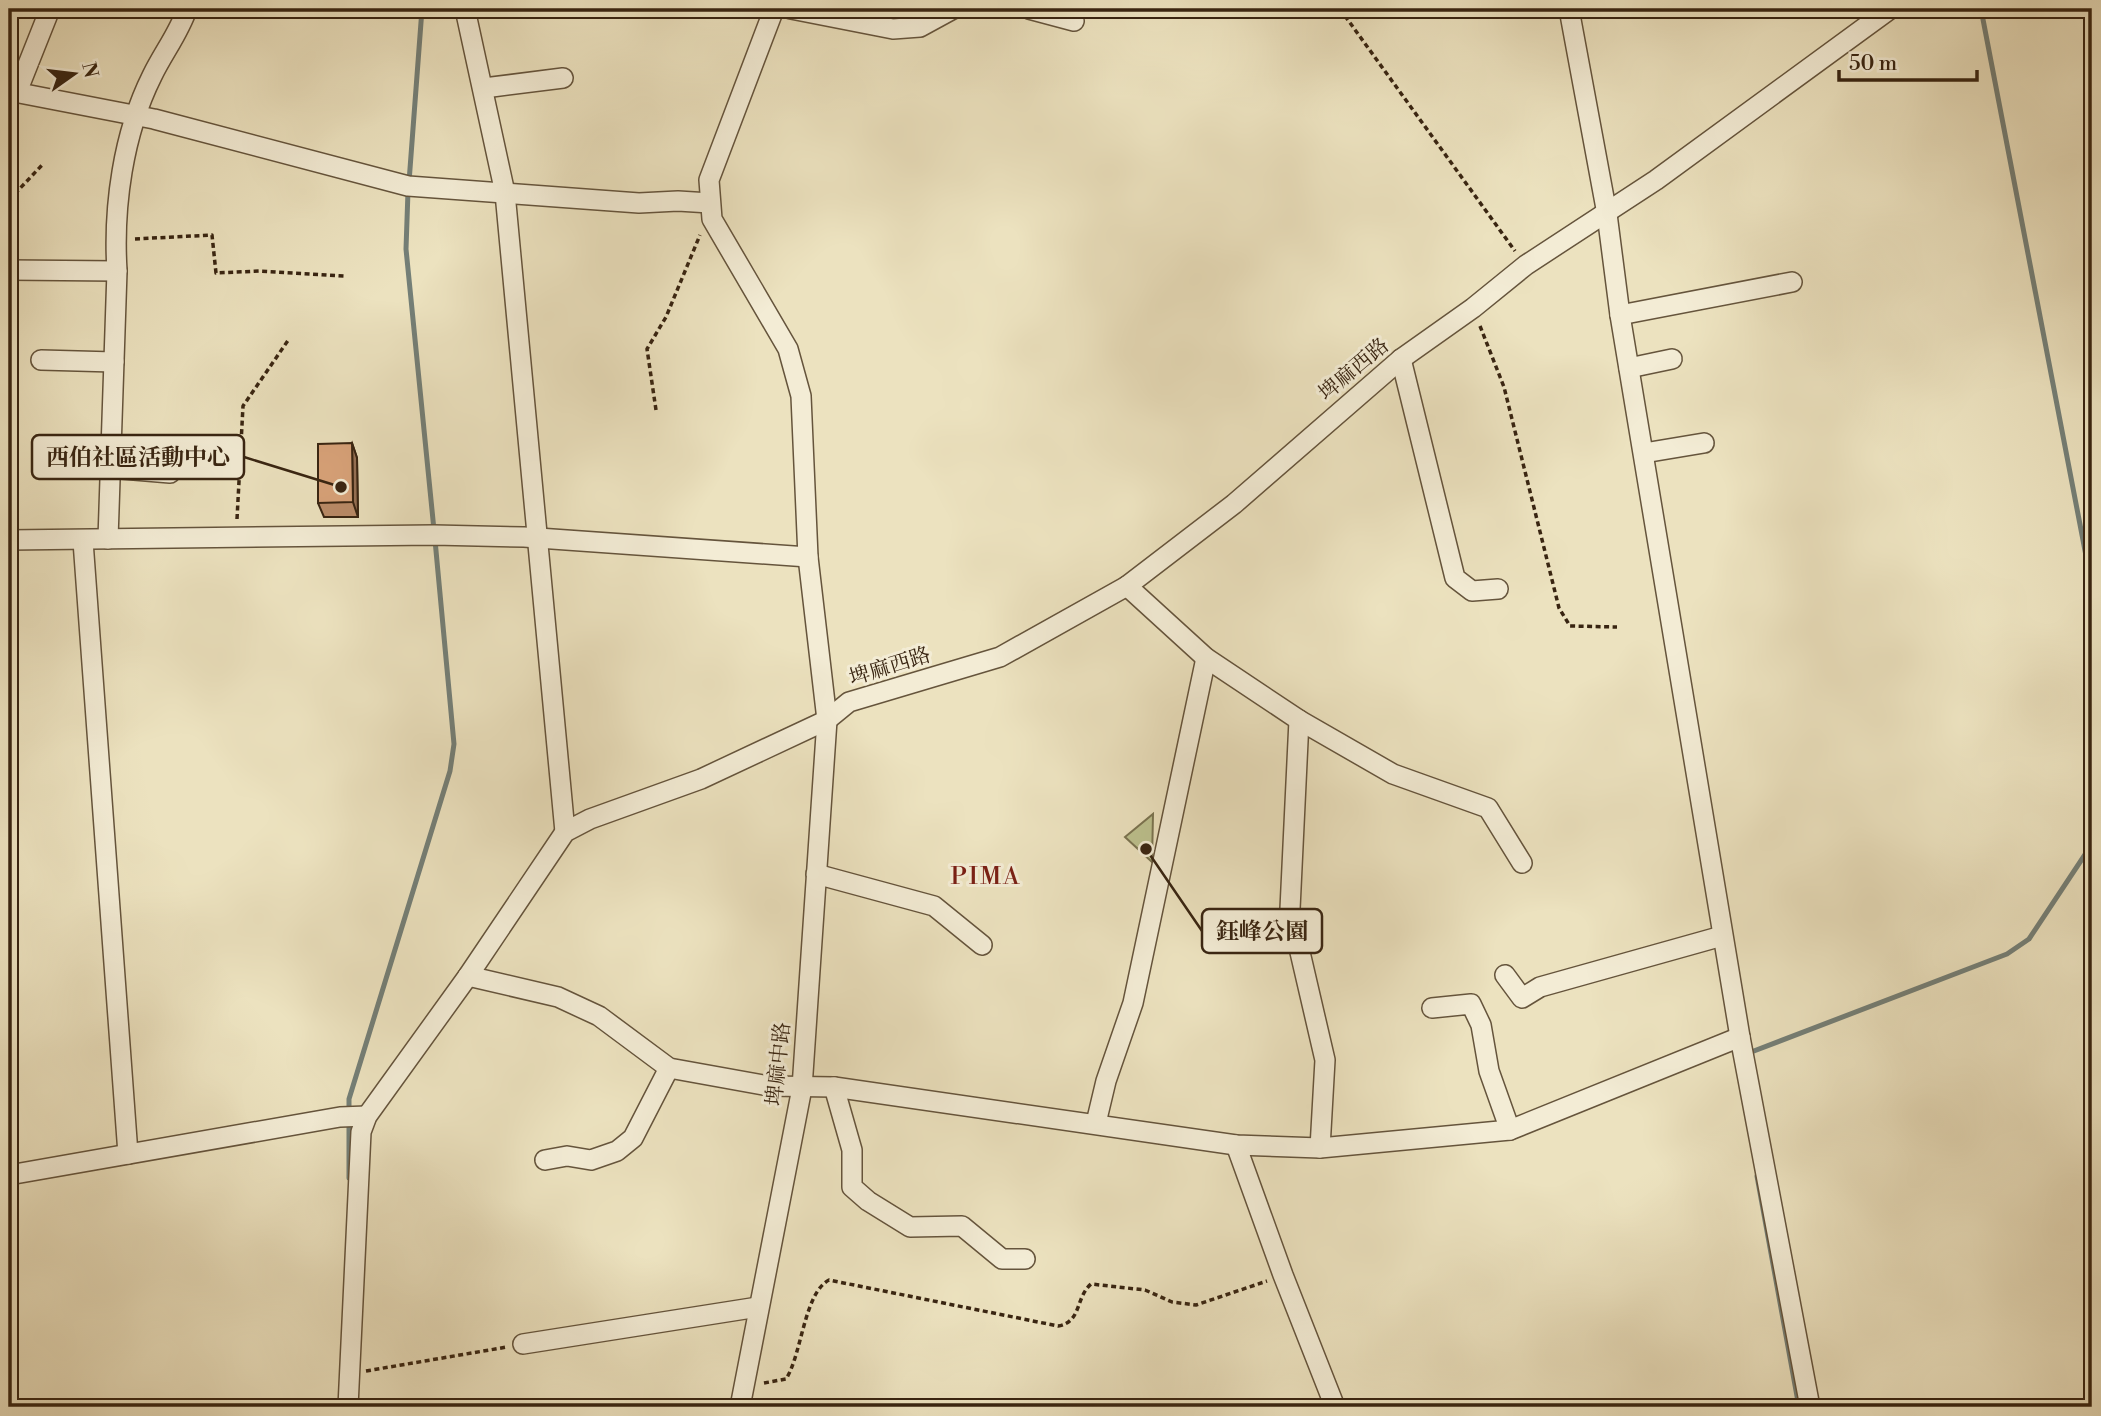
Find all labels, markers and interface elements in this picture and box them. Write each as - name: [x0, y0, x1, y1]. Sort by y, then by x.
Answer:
- north arrow: [38, 38, 108, 108]
- scale bar: [1839, 38, 1977, 82]
- text: 50 m: [1849, 51, 1897, 77]
- text: N: [76, 60, 103, 80]
- street label: 埤麻西路: [1313, 333, 1395, 407]
- callout: 西伯社區活動中心: [32, 435, 244, 479]
- text: 西伯社區活動中心: [46, 444, 230, 472]
- street label: 埤麻西路: [846, 642, 934, 692]
- district label: PIMA: [950, 862, 1022, 892]
- callout: 鈺峰公園: [1202, 909, 1322, 953]
- text: 鈺峰公園: [1216, 918, 1308, 946]
- street label: 埤麻中路: [762, 1021, 796, 1107]

